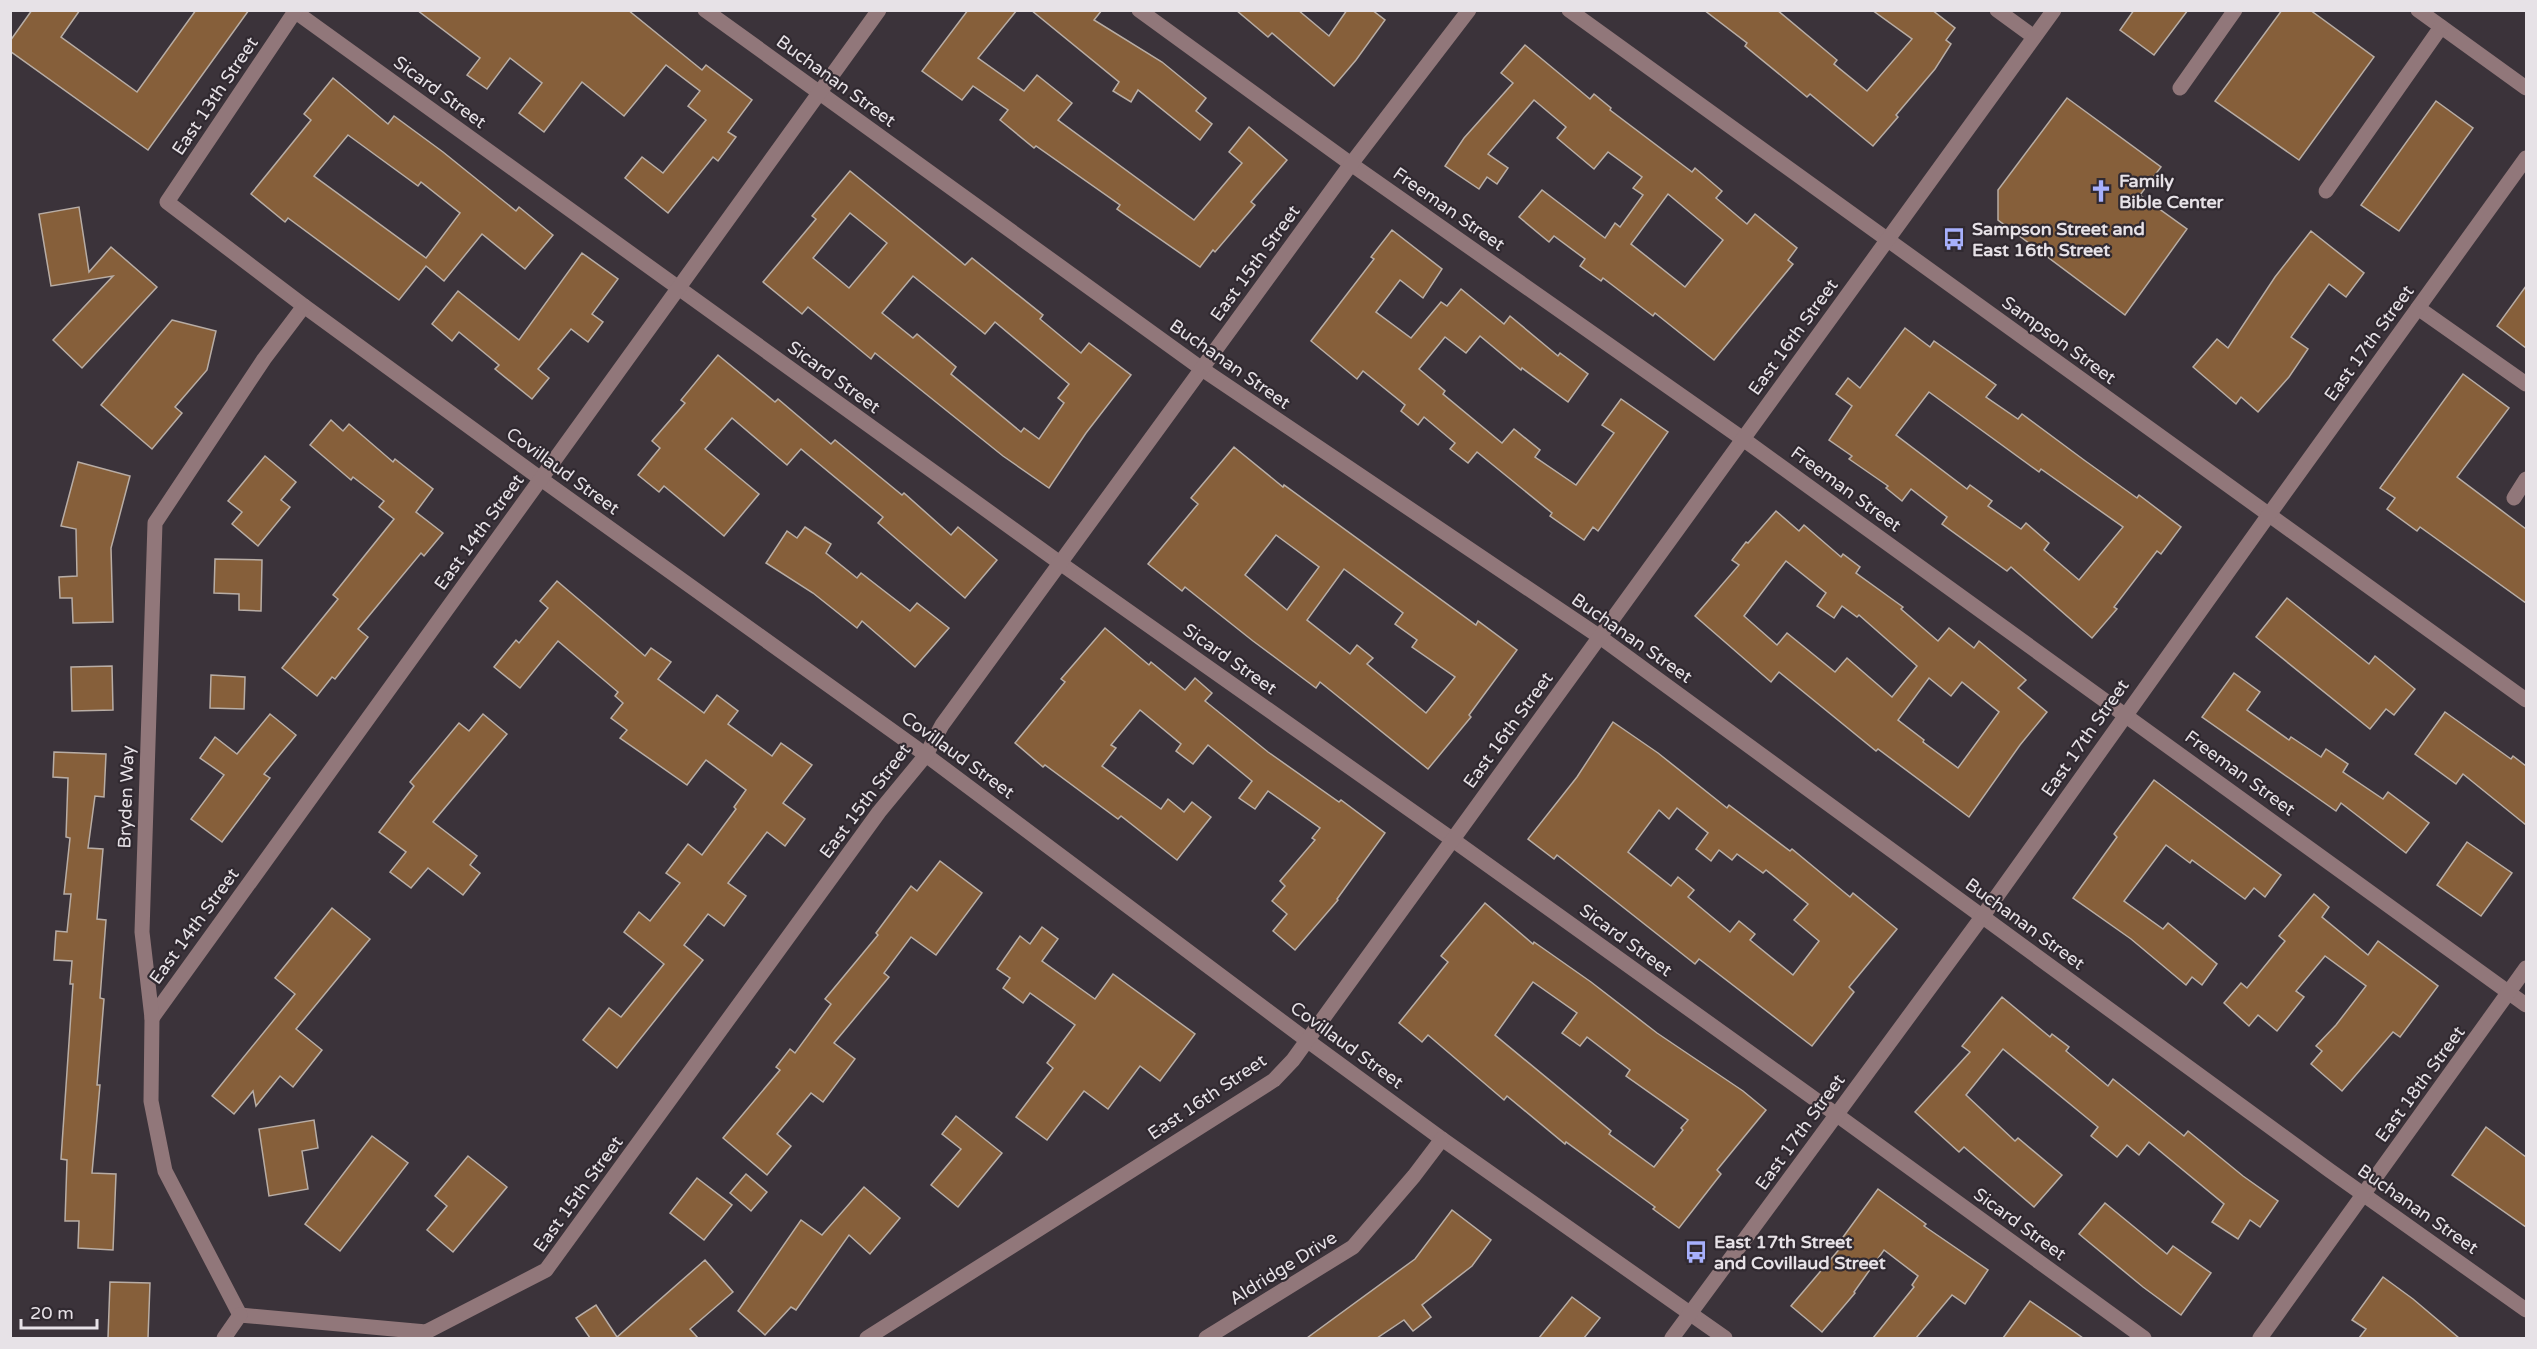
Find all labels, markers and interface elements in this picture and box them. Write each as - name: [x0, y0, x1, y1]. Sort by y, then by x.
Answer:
- street label: Buchanan Street: [772, 30, 900, 132]
- street label: East 13th Street: [167, 32, 263, 159]
- street label: Sicard Street: [389, 51, 491, 133]
- street label: Freeman Street: [1389, 162, 1509, 256]
- place label: Family Bible Center: [2119, 170, 2225, 213]
- church icon: Family Bible Center: [2088, 178, 2114, 204]
- street label: East 15th Street: [1205, 201, 1305, 325]
- place label: Sampson Street and East 16th Street: [1972, 218, 2145, 261]
- bus stop icon: Sampson Street and East 16th Street: [1941, 226, 1967, 252]
- street label: East 16th Street: [1743, 275, 1843, 399]
- street label: East 17th Street: [2319, 281, 2419, 405]
- street label: Sampson Street: [1998, 291, 2120, 389]
- street label: Buchanan Street: [1165, 314, 1295, 414]
- street label: Sicard Street: [783, 336, 885, 418]
- street label: Covillaud Street: [502, 423, 624, 520]
- street label: Freeman Street: [1786, 442, 1906, 537]
- street label: East 14th Street: [429, 470, 529, 594]
- street label: Buchanan Street: [1567, 588, 1697, 688]
- street label: Sicard Street: [1179, 619, 1281, 699]
- street label: East 16th Street: [1458, 668, 1558, 792]
- street label: East 17th Street: [2036, 675, 2134, 801]
- street label: Covillaud Street: [897, 707, 1019, 804]
- street label: Freeman Street: [2180, 726, 2300, 821]
- street label: East 15th Street: [815, 739, 915, 863]
- street label: Bryden Way: [113, 745, 139, 849]
- street label: East 14th Street: [144, 864, 244, 988]
- street label: Buchanan Street: [1961, 873, 2089, 975]
- street label: Sicard Street: [1575, 899, 1677, 981]
- street label: Covillaud Street: [1286, 997, 1408, 1094]
- street label: East 18th Street: [2370, 1022, 2470, 1146]
- street label: East 16th Street: [1144, 1049, 1271, 1145]
- street label: East 17th Street: [1750, 1070, 1850, 1194]
- street label: East 15th Street: [528, 1132, 628, 1256]
- street label: Buchanan Street: [2353, 1159, 2483, 1259]
- street label: Sicard Street: [1969, 1183, 2071, 1265]
- street label: Aldridge Drive: [1225, 1226, 1341, 1310]
- place label: East 17th Street and Covillaud Street: [1714, 1231, 1886, 1274]
- bus stop icon: East 17th Street and Covillaud Street: [1683, 1239, 1709, 1265]
- scale bar: [21, 1292, 98, 1330]
- text: 20 m: [30, 1302, 74, 1324]

